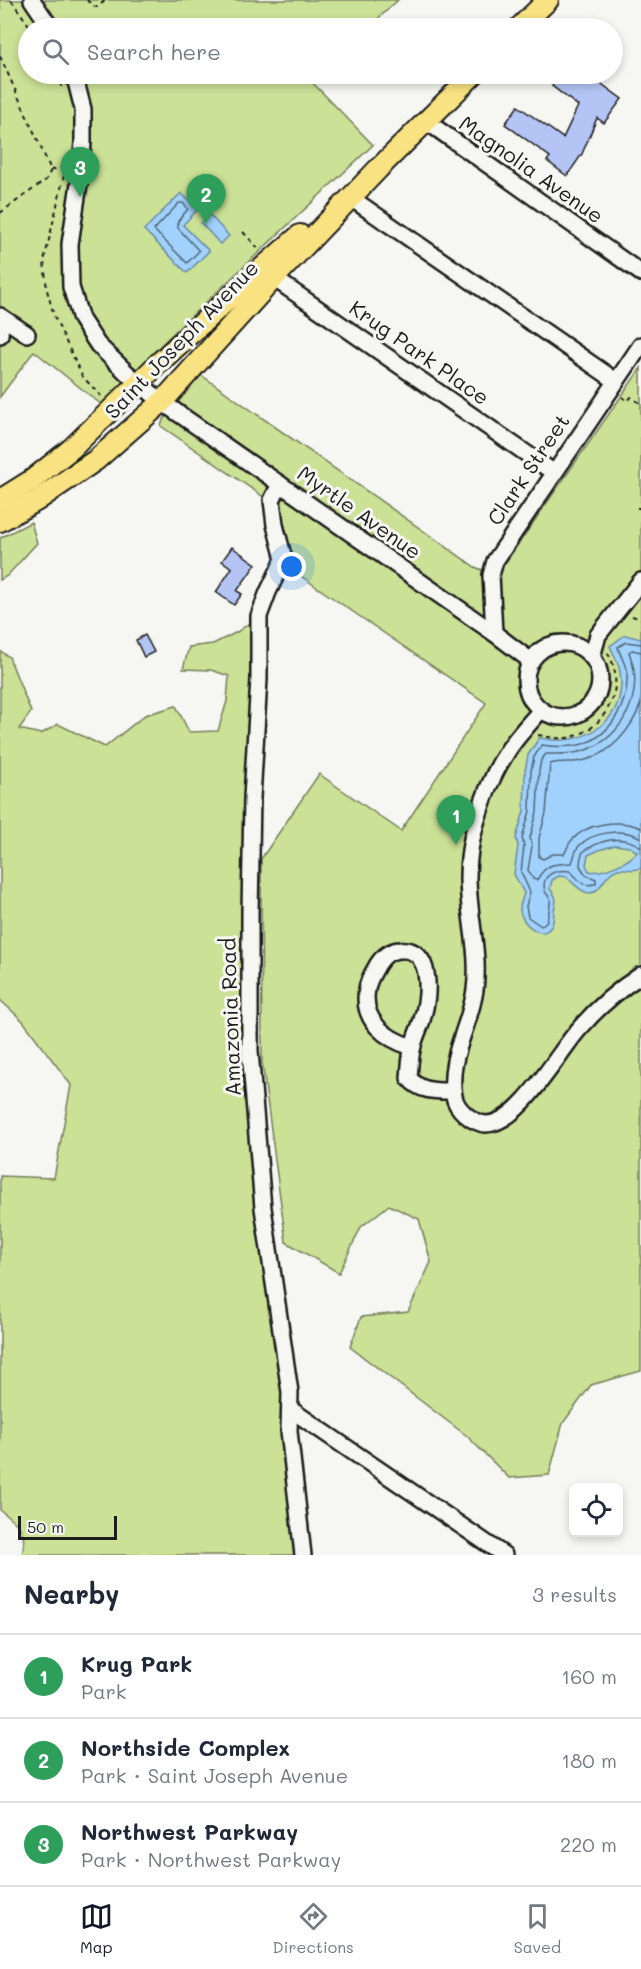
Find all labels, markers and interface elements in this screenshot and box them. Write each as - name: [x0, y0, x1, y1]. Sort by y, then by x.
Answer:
- search box: [18, 18, 623, 84]
- icon: search: [39, 35, 72, 68]
- text: Search here: [87, 37, 221, 66]
- street label: Magnolia Avenue: [454, 109, 609, 229]
- pin: 3: [60, 148, 100, 197]
- pin: 2: [186, 174, 226, 224]
- street label: Saint Joseph Avenue: [98, 254, 264, 424]
- street label: Krug Park Place: [345, 294, 495, 410]
- street label: Clark Street: [481, 408, 575, 530]
- street label: Myrtle Avenue: [293, 459, 427, 564]
- your location: [277, 552, 306, 581]
- pin: 1: [436, 796, 476, 845]
- street label: Amazonia Road: [213, 937, 246, 1097]
- map controls: [569, 1483, 623, 1537]
- button: locate: [569, 1483, 623, 1537]
- scale bar: [18, 1513, 117, 1540]
- text: 50 m: [27, 1516, 64, 1537]
- text: Nearby: [24, 1577, 119, 1611]
- text: 3 results: [532, 1581, 617, 1607]
- text: Krug Park: [81, 1649, 192, 1678]
- text: 1: [39, 1663, 48, 1689]
- text: 160 m: [561, 1663, 617, 1689]
- text: Park: [81, 1678, 126, 1704]
- text: Northside Complex: [81, 1733, 290, 1762]
- text: 2: [38, 1747, 49, 1773]
- text: 180 m: [561, 1747, 617, 1773]
- text: Park · Saint Joseph Avenue: [81, 1762, 348, 1788]
- text: Northwest Parkway: [81, 1817, 298, 1846]
- text: 3: [38, 1831, 50, 1857]
- text: 220 m: [560, 1831, 617, 1857]
- text: Park · Northwest Parkway: [81, 1846, 341, 1872]
- tab: Map: [80, 1900, 113, 1957]
- tab: Directions: [273, 1900, 354, 1957]
- tab: Saved: [514, 1900, 561, 1957]

